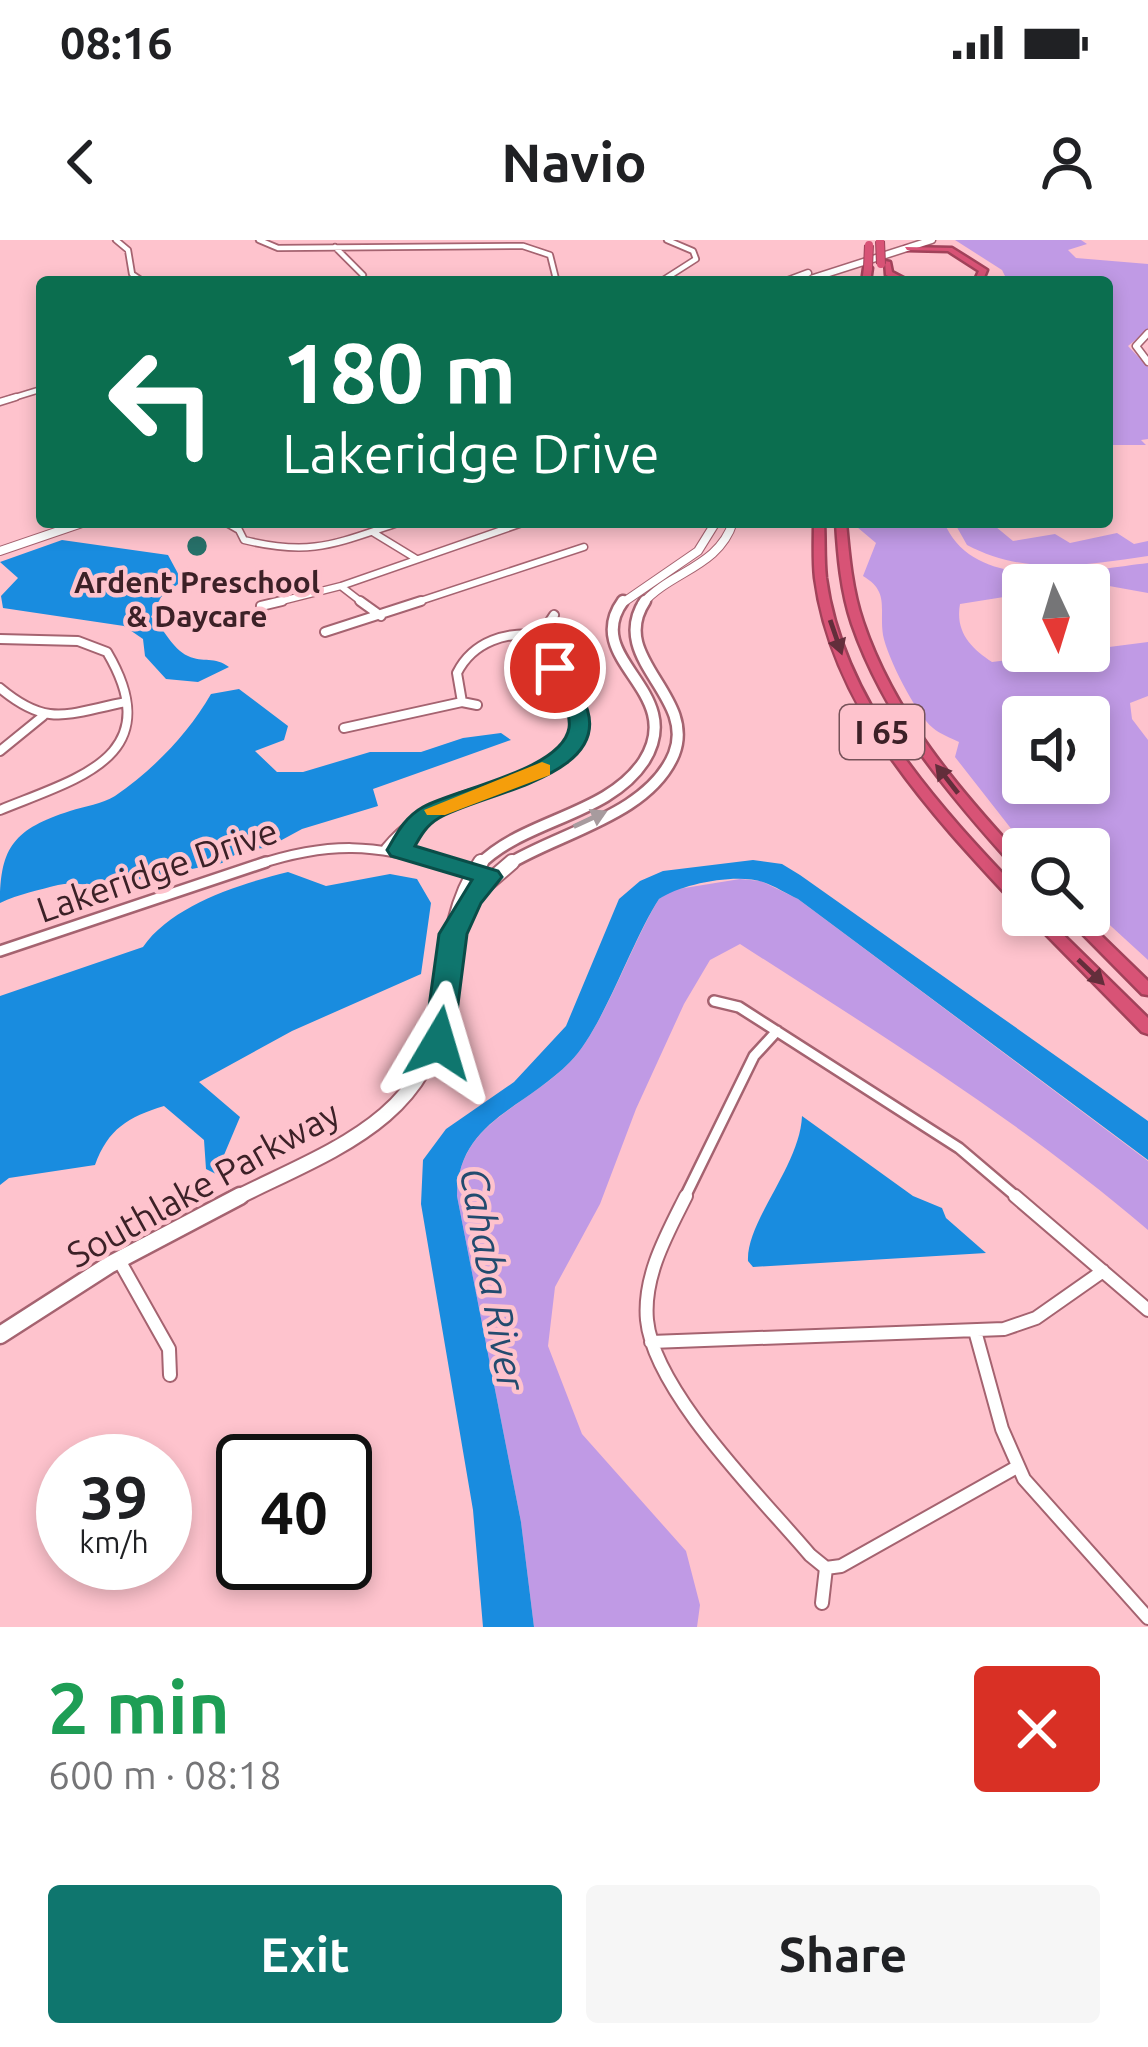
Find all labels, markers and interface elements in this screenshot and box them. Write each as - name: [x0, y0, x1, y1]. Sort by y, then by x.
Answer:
- text: 08:16: [60, 17, 173, 68]
- icon: back: [48, 129, 114, 195]
- icon: person: [1034, 129, 1100, 195]
- text: Navio: [501, 132, 647, 192]
- icon: left: [84, 324, 240, 480]
- text: 180 m: [282, 325, 516, 419]
- text: Lakeridge Drive: [282, 423, 660, 483]
- marker: Ardent Preschool & Daycare: [184, 533, 210, 559]
- north arrow: [1002, 564, 1110, 672]
- map controls: [1002, 564, 1110, 936]
- place label: Ardent Preschool & Daycare: [74, 565, 320, 633]
- pin: [504, 617, 606, 719]
- one-way arrow: [828, 619, 846, 655]
- icon: arrive: [522, 635, 588, 701]
- button: sound: [1002, 696, 1110, 804]
- road number: I 65: [840, 705, 924, 759]
- one-way arrow: [935, 763, 959, 795]
- street label: Lakeridge Drive: [31, 809, 282, 930]
- one-way arrow: [573, 809, 608, 829]
- button: search: [1002, 828, 1110, 936]
- one-way arrow: [1076, 957, 1105, 985]
- position arrow: [376, 980, 502, 1106]
- street label: Southlake Parkway: [60, 1092, 346, 1275]
- water label: Cahaba River: [453, 1164, 534, 1395]
- speed limit sign: 40: [216, 1434, 372, 1590]
- text: 39: [80, 1463, 148, 1530]
- text: km/h: [79, 1525, 149, 1559]
- button: close: [974, 1666, 1100, 1792]
- text: 2 min: [48, 1667, 230, 1748]
- text: 600 m · 08:18: [48, 1753, 282, 1796]
- button: Exit: [48, 1885, 562, 2023]
- button: Share: [586, 1885, 1100, 2023]

